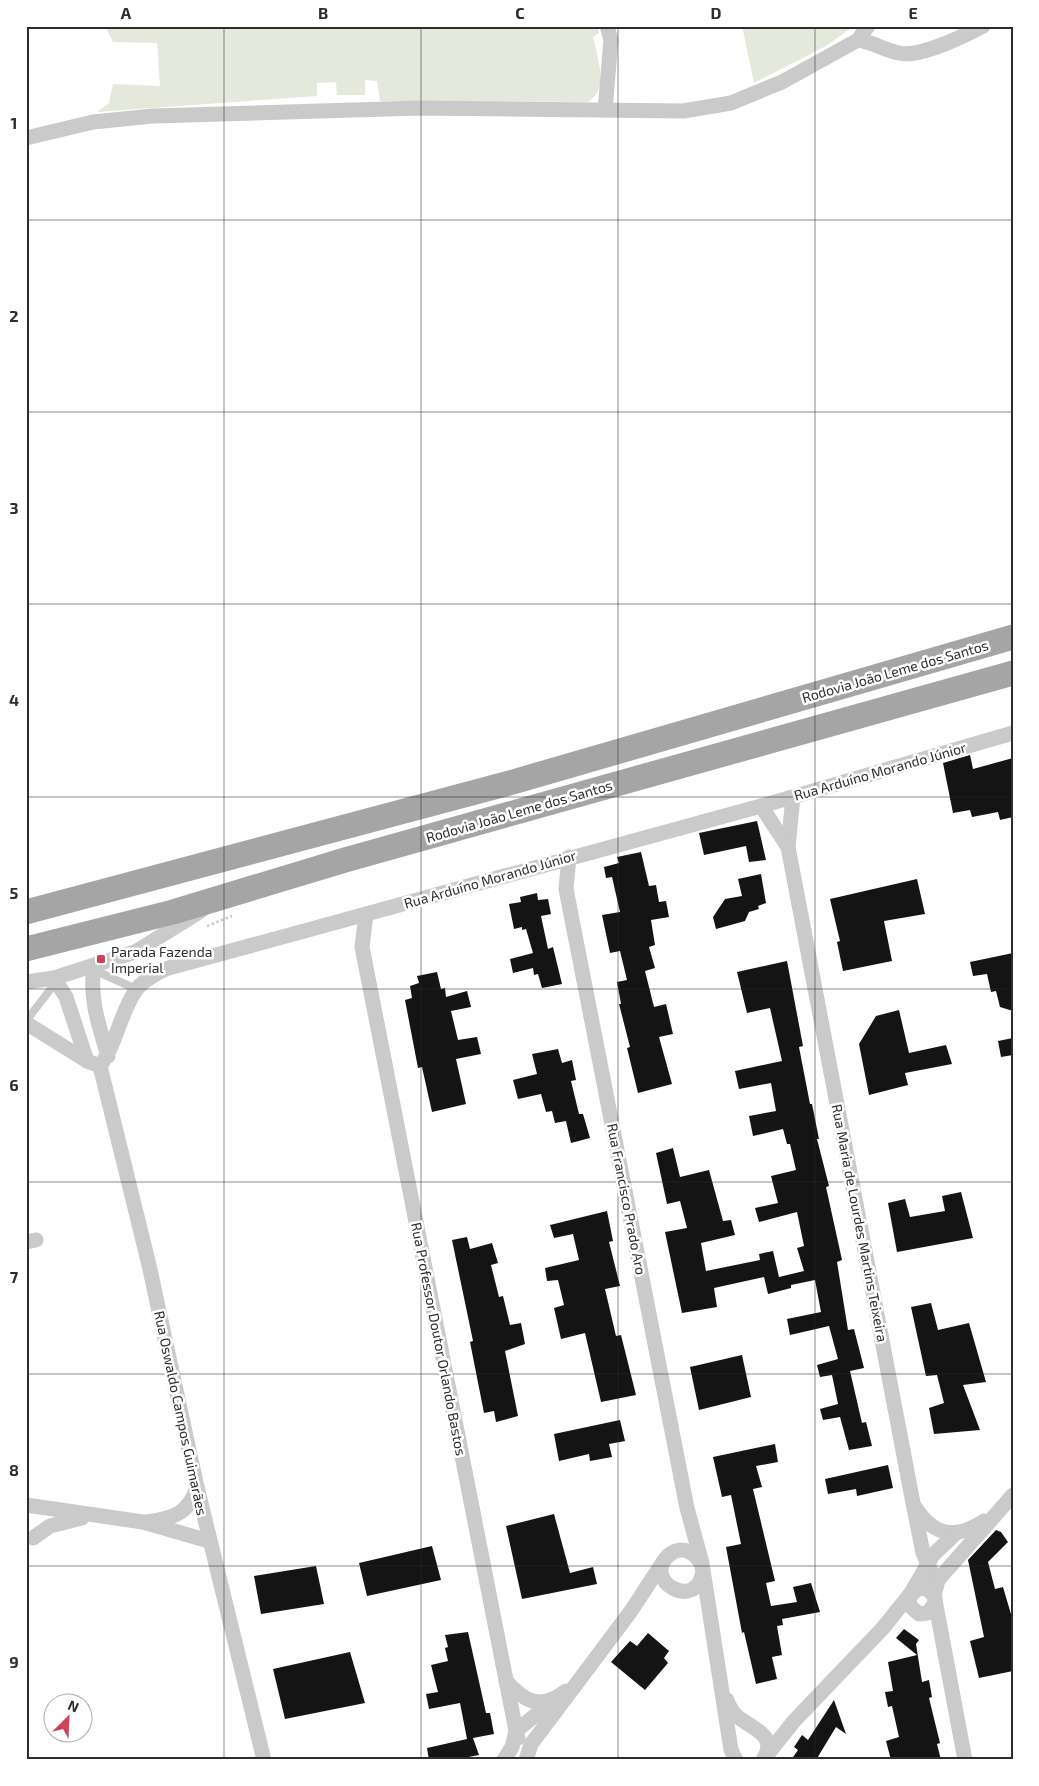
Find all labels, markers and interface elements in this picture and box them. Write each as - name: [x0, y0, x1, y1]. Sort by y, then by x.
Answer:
- text: A: [121, 3, 132, 22]
- text: B: [318, 3, 328, 22]
- text: C: [515, 3, 525, 22]
- text: D: [711, 3, 722, 22]
- text: E: [908, 3, 918, 22]
- text: 1: [11, 113, 17, 132]
- text: 2: [9, 306, 19, 325]
- text: 3: [9, 498, 19, 517]
- street label: Rodovia João Leme dos Santos: [800, 636, 990, 706]
- text: 4: [9, 690, 19, 709]
- street label: Rua Arduíno Morando Júnior: [792, 738, 968, 804]
- street label: Rodovia João Leme dos Santos: [424, 776, 614, 846]
- street label: Rua Arduíno Morando Júnior: [402, 846, 578, 912]
- text: 5: [10, 883, 19, 902]
- place label: Parada Fazenda Imperial: [111, 943, 212, 976]
- marker: Parada Fazenda Imperial: [95, 953, 107, 965]
- text: 6: [9, 1075, 19, 1094]
- street label: Rua Maria de Lourdes Martins Teixeira: [829, 1103, 891, 1343]
- street label: Rua Francisco Prado Aro: [604, 1122, 650, 1276]
- street label: Rua Professor Doutor Orlando Bastos: [408, 1221, 470, 1457]
- text: 7: [10, 1267, 19, 1286]
- street label: Rua Oswaldo Campos Guimarães: [151, 1309, 211, 1517]
- text: 8: [9, 1460, 19, 1479]
- text: 9: [9, 1652, 19, 1671]
- north arrow: [42, 1694, 92, 1744]
- text: N: [65, 1696, 82, 1715]

